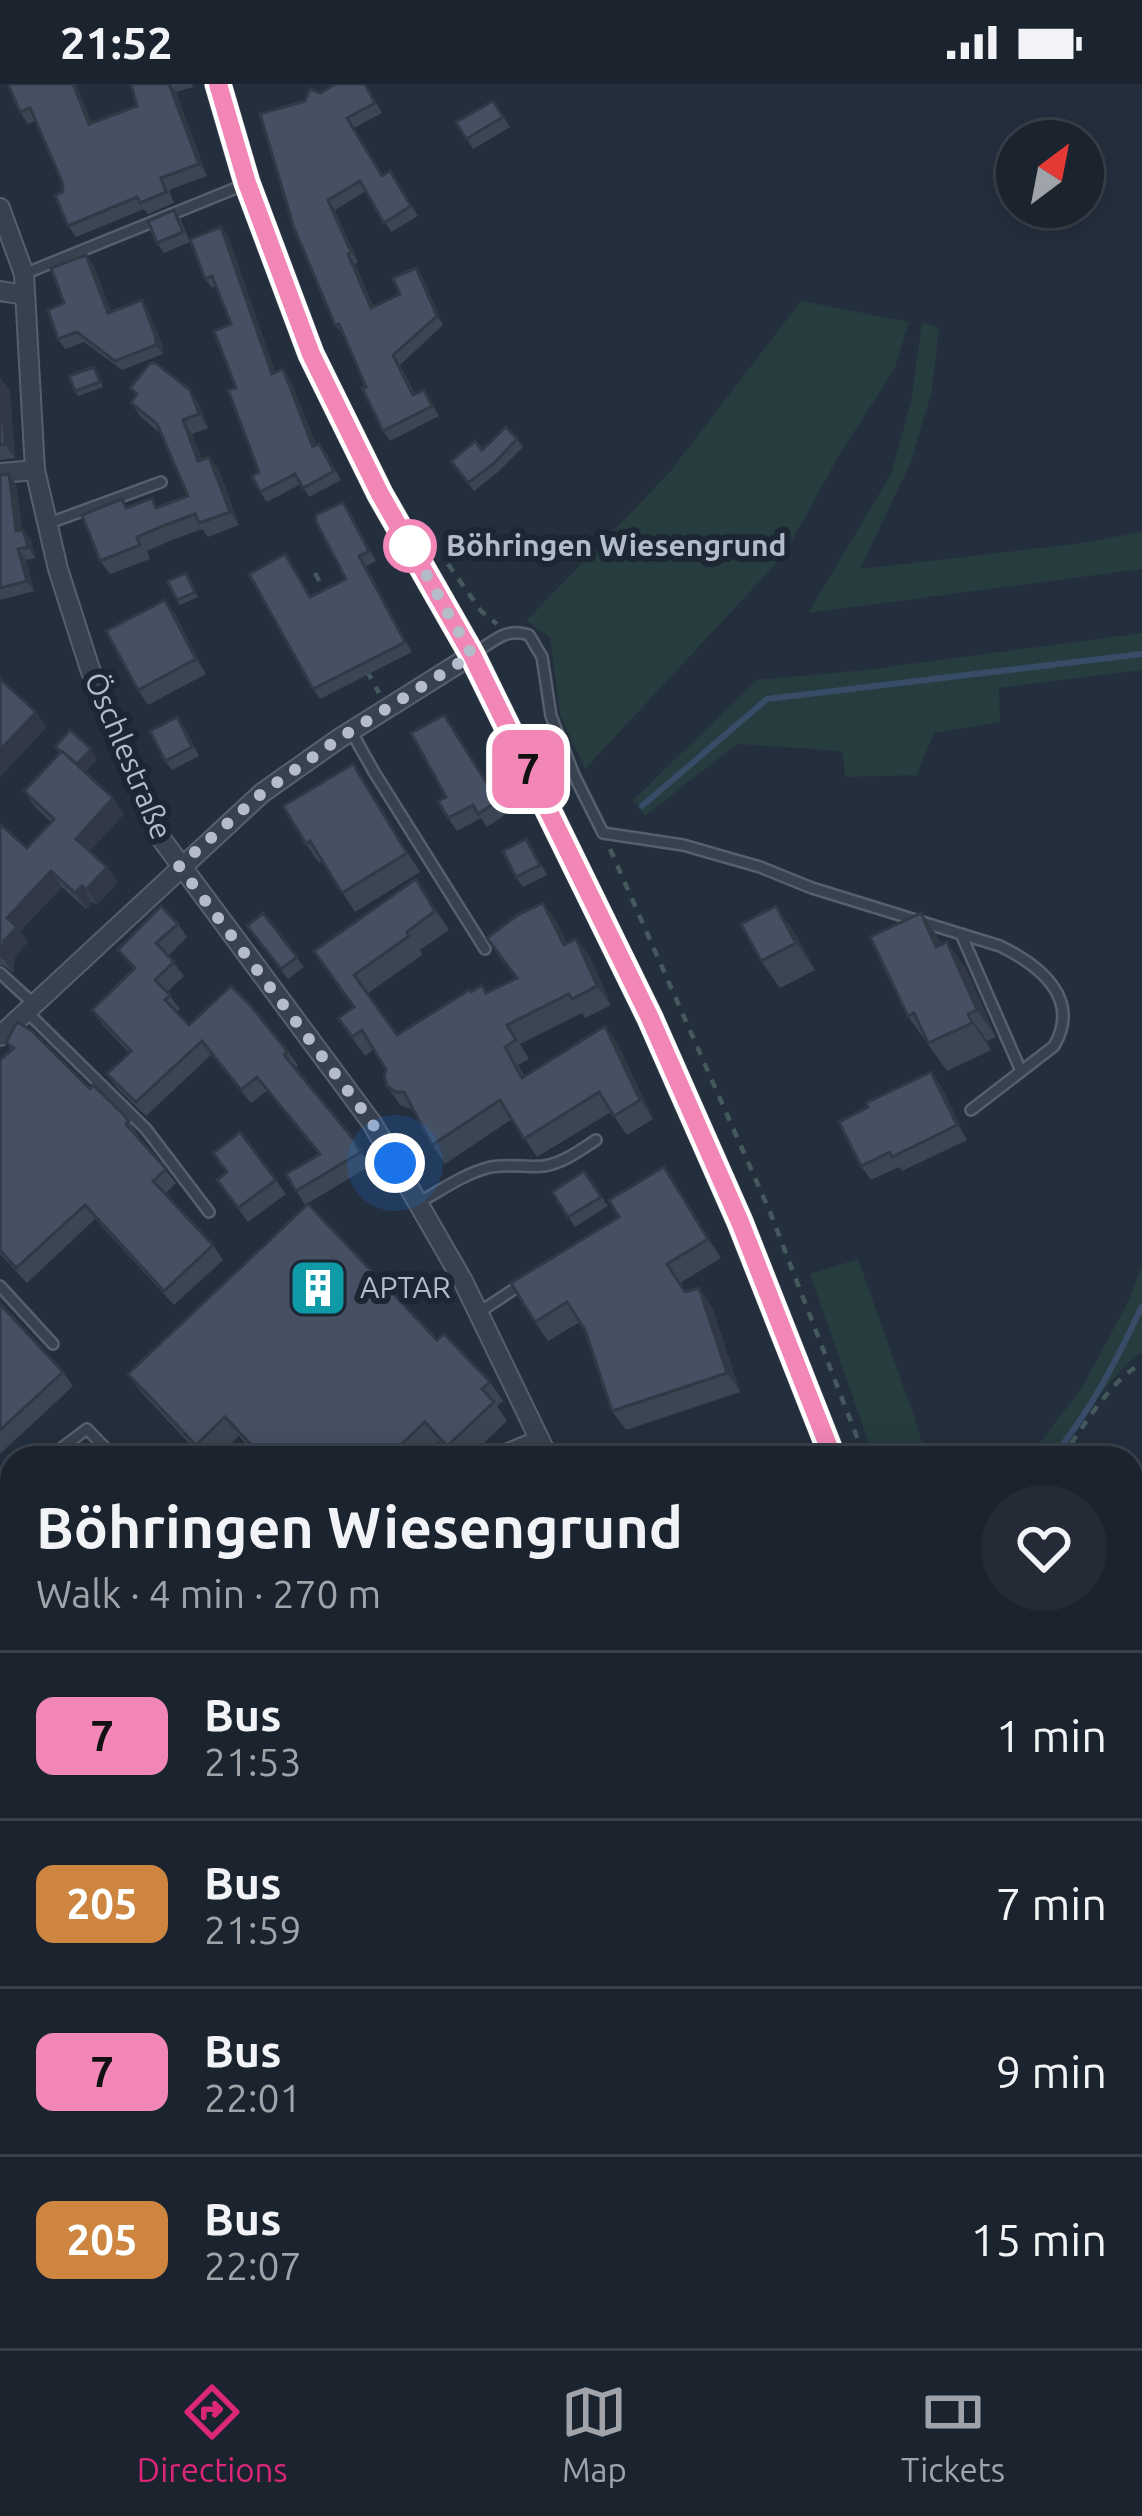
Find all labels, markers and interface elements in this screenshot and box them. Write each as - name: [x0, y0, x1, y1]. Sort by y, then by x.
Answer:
- text: 21:52: [60, 17, 173, 68]
- north arrow: [996, 120, 1104, 228]
- map controls: [996, 120, 1104, 228]
- marker: Böhringen Wiesengrund: [385, 521, 435, 571]
- place label: Böhringen Wiesengrund: [446, 528, 786, 562]
- street label: Öschlestraße: [78, 667, 179, 844]
- line badge: 7: [489, 730, 567, 808]
- text: 7: [516, 745, 540, 792]
- your location: [365, 1133, 425, 1193]
- building icon: APTAR: [287, 1257, 349, 1319]
- place label: APTAR: [360, 1270, 451, 1304]
- button: heart: [981, 1485, 1107, 1611]
- text: Böhringen Wiesengrund: [36, 1495, 683, 1559]
- text: Walk · 4 min · 270 m: [36, 1572, 381, 1615]
- text: Bus: [204, 1689, 281, 1740]
- text: 1 min: [996, 1710, 1107, 1761]
- text: 7: [90, 1712, 114, 1759]
- text: 21:53: [204, 1740, 302, 1783]
- text: Bus: [204, 1857, 281, 1908]
- text: 7 min: [996, 1878, 1107, 1929]
- text: 205: [66, 1880, 138, 1927]
- text: 21:59: [204, 1908, 302, 1951]
- text: Bus: [204, 2025, 281, 2076]
- text: 9 min: [996, 2046, 1107, 2097]
- text: 7: [90, 2048, 114, 2095]
- text: 22:01: [204, 2076, 302, 2119]
- text: Bus: [204, 2193, 281, 2244]
- text: 15 min: [970, 2214, 1107, 2265]
- text: 205: [66, 2216, 138, 2263]
- text: 22:07: [204, 2244, 302, 2287]
- tab: Directions: [137, 2379, 288, 2488]
- tab: Map: [561, 2379, 627, 2488]
- tab: Tickets: [901, 2379, 1005, 2488]

